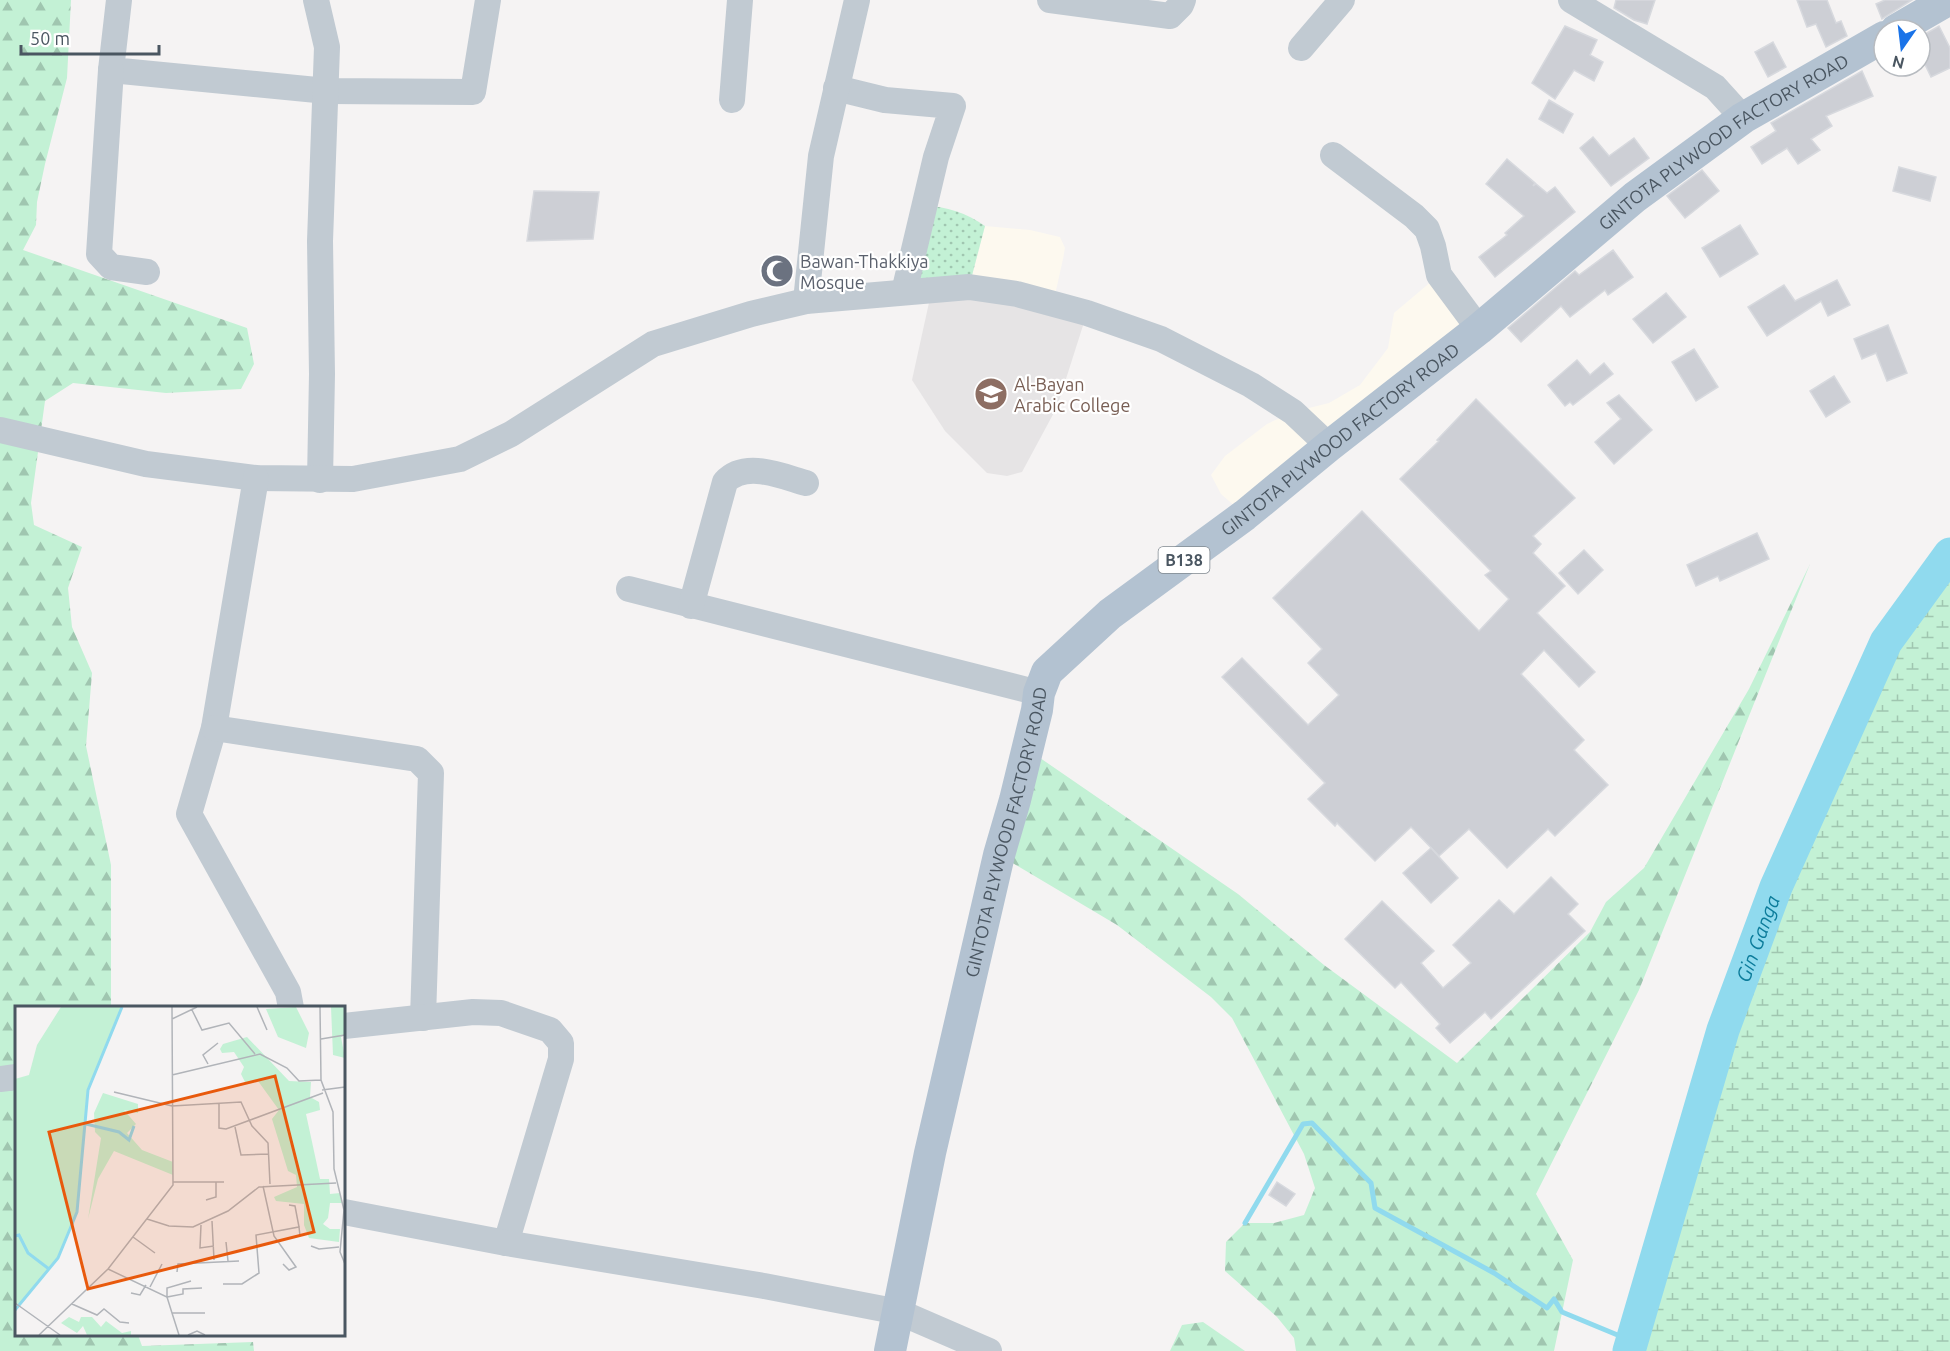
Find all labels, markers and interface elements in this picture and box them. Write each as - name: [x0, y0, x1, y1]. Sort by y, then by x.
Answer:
- scale bar: [21, 18, 159, 56]
- north arrow: [1872, 18, 1932, 78]
- text: 50 m: [30, 28, 70, 48]
- street label: GINTOTA PLYWOOD FACTORY ROAD: [1594, 50, 1852, 234]
- text: N: [1890, 52, 1906, 73]
- place label: Bawan-Thakkiya Mosque: [800, 251, 929, 292]
- mosque icon: Bawan-Thakkiya Mosque: [759, 253, 795, 289]
- street label: GINTOTA PLYWOOD FACTORY ROAD: [1217, 338, 1463, 539]
- place label: Al-Bayan Arabic College: [1014, 374, 1130, 415]
- school or university icon: Al-Bayan Arabic College: [973, 376, 1009, 412]
- road number: B138: [1158, 547, 1210, 573]
- street label: GINTOTA PLYWOOD FACTORY ROAD: [961, 686, 1050, 979]
- water label: Gin Ganga: [1730, 892, 1783, 985]
- inset map: [15, 1006, 345, 1336]

